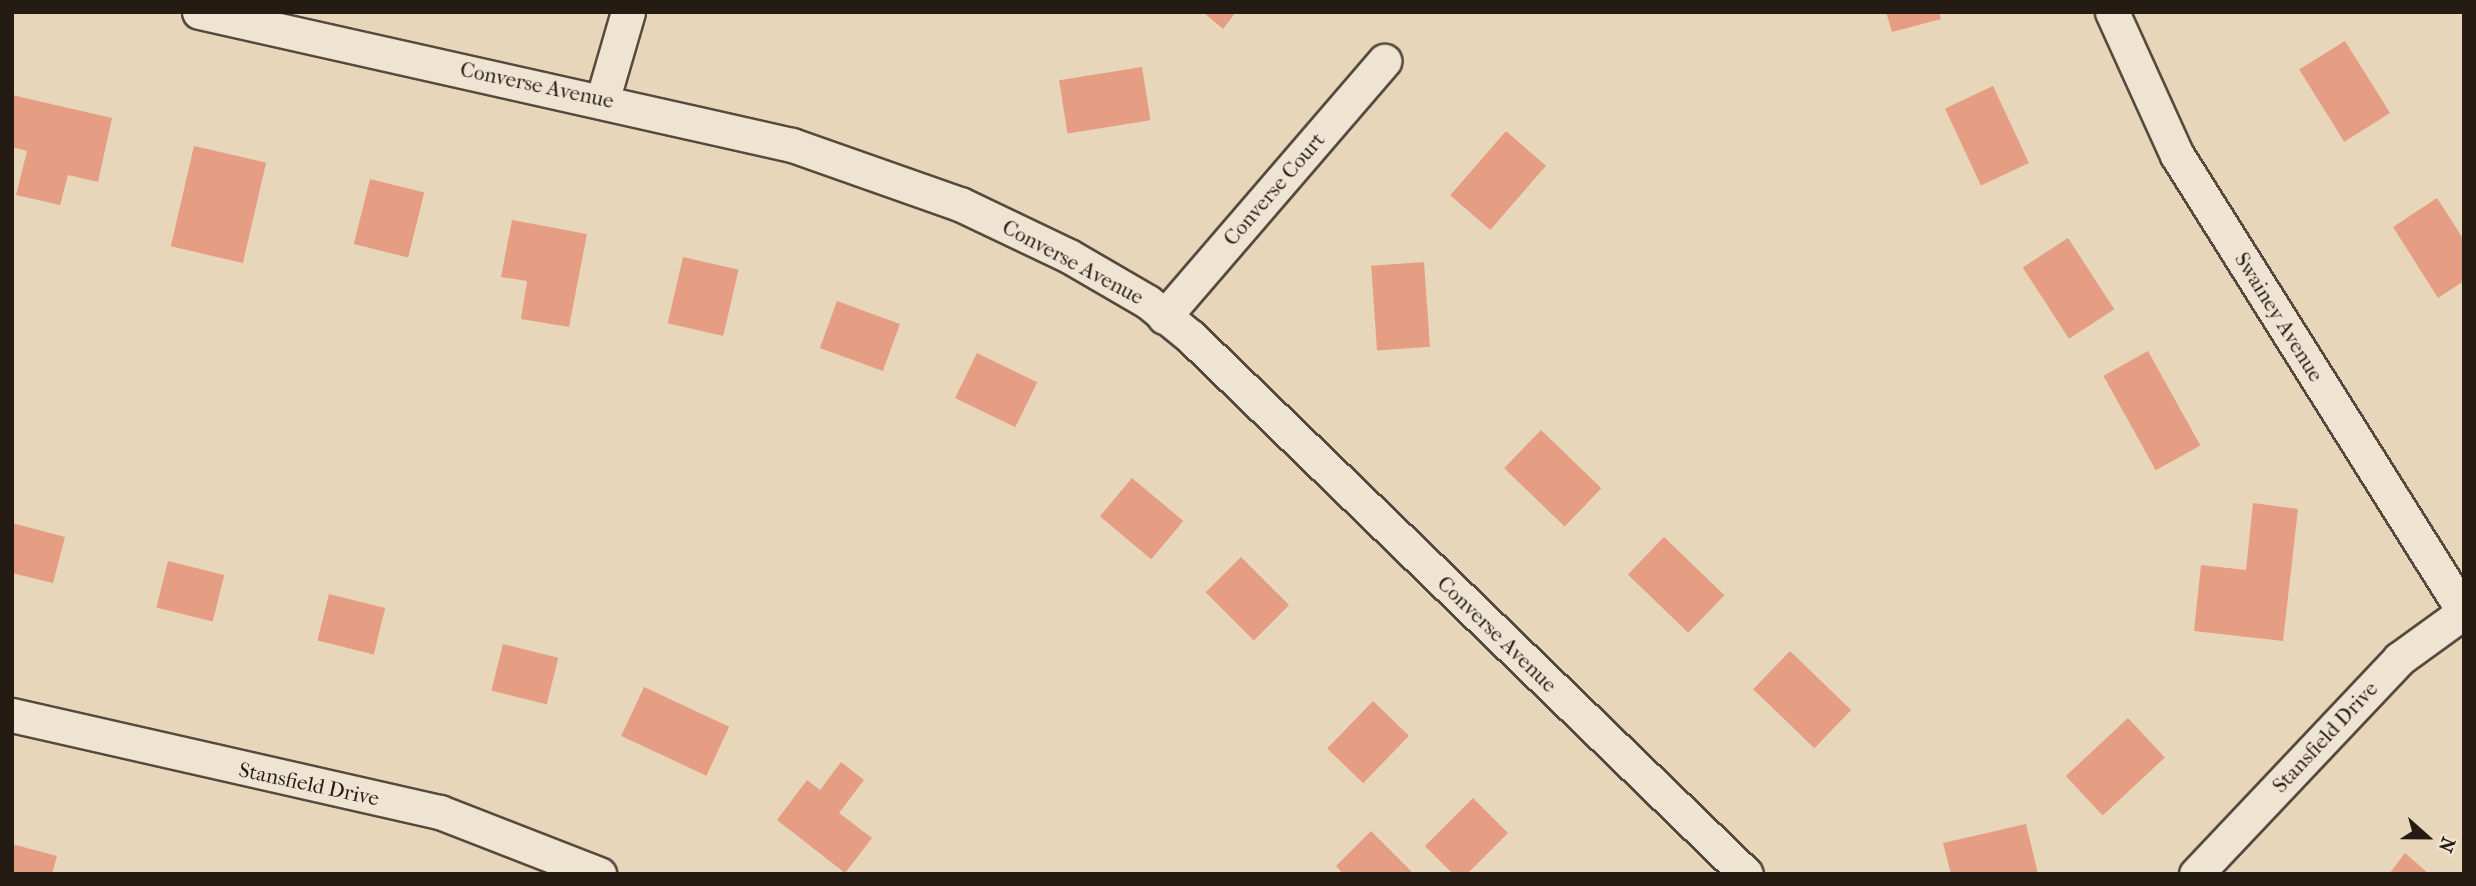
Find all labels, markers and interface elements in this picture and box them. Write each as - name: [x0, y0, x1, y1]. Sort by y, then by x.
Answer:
- street label: Converse Avenue: [458, 56, 616, 114]
- street label: Converse Court: [1218, 127, 1330, 251]
- street label: Converse Avenue: [998, 214, 1148, 310]
- street label: Swainey Avenue: [2229, 248, 2329, 386]
- street label: Converse Avenue: [1432, 571, 1562, 697]
- street label: Stansfield Drive: [2267, 676, 2383, 798]
- street label: Stansfield Drive: [236, 757, 382, 811]
- north arrow: [2392, 802, 2462, 872]
- text: N: [2434, 834, 2459, 855]

